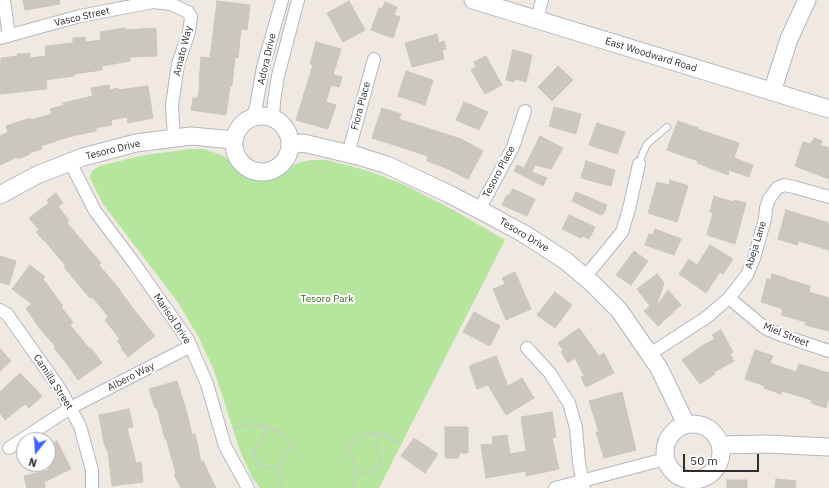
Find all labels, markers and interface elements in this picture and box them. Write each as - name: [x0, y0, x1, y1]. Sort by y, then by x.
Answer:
- street label: Vasco Street: [53, 5, 111, 29]
- street label: Amato Way: [171, 25, 195, 77]
- street label: Adora Drive: [255, 32, 279, 86]
- street label: East Woodward Road: [604, 35, 698, 75]
- street label: Fiora Place: [349, 80, 373, 132]
- street label: Tesoro Drive: [84, 137, 142, 163]
- street label: Tesoro Place: [480, 144, 518, 200]
- street label: Tesoro Drive: [497, 215, 551, 255]
- street label: Abeja Lane: [743, 220, 769, 270]
- street label: Marisol Drive: [151, 291, 193, 347]
- park label: Tesoro Park: [301, 293, 353, 305]
- street label: Miel Street: [761, 320, 811, 350]
- street label: Camilla Street: [31, 352, 75, 412]
- street label: Albero Way: [106, 360, 156, 394]
- north arrow: [16, 432, 56, 472]
- scale bar: [685, 446, 761, 472]
- text: 50 m: [690, 453, 718, 468]
- text: N: [27, 455, 39, 470]

